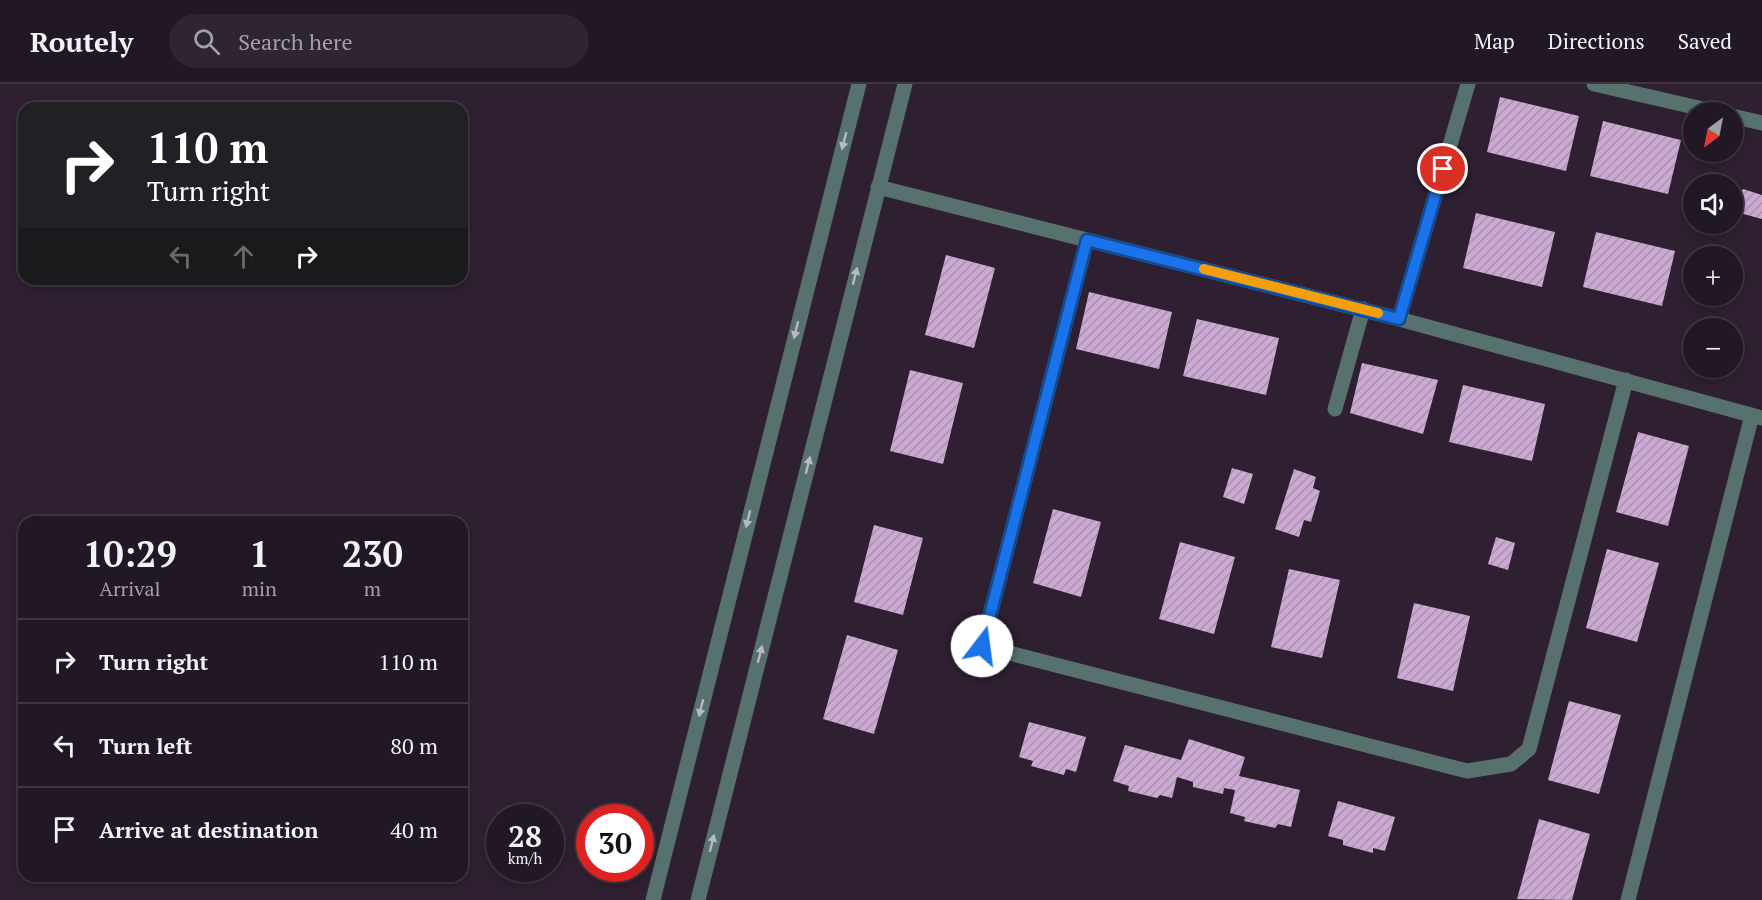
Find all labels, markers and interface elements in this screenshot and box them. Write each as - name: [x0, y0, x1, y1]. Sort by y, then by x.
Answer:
- search box: [169, 14, 589, 68]
- text: Routely: [30, 23, 133, 60]
- icon: search: [190, 25, 223, 58]
- text: Search here: [238, 27, 353, 56]
- text: Map: [1474, 27, 1515, 55]
- text: Directions: [1548, 27, 1645, 55]
- text: Saved: [1678, 27, 1732, 55]
- north arrow: [1683, 102, 1743, 162]
- map controls: [1683, 102, 1743, 378]
- text: 110 m: [147, 119, 268, 175]
- icon: right: [48, 126, 126, 204]
- one-way arrow: [838, 131, 848, 150]
- pin: [1417, 143, 1468, 194]
- icon: arrive: [1426, 152, 1459, 185]
- text: Turn right: [147, 173, 270, 209]
- button: sound: [1683, 174, 1743, 234]
- icon: left: [164, 240, 197, 273]
- icon: ahead: [227, 240, 260, 273]
- icon: right: [290, 240, 323, 273]
- button: +: [1683, 246, 1743, 306]
- one-way arrow: [851, 267, 861, 285]
- button: −: [1683, 318, 1743, 378]
- one-way arrow: [790, 320, 800, 339]
- one-way arrow: [803, 456, 813, 474]
- one-way arrow: [743, 510, 753, 528]
- text: 10:29: [83, 530, 177, 577]
- text: 1: [249, 530, 270, 577]
- text: 230: [342, 530, 403, 577]
- text: Arrival: [99, 575, 161, 602]
- text: min: [242, 575, 277, 602]
- text: m: [364, 575, 381, 602]
- position arrow: [950, 614, 1014, 678]
- icon: right: [48, 645, 81, 678]
- one-way arrow: [756, 645, 765, 663]
- text: Turn right: [99, 647, 208, 676]
- text: 110 m: [378, 647, 438, 676]
- one-way arrow: [696, 699, 705, 717]
- icon: left: [48, 729, 81, 762]
- text: Turn left: [99, 731, 192, 760]
- text: 80 m: [390, 731, 438, 760]
- speed limit sign: 30: [576, 804, 654, 882]
- icon: arrive: [48, 813, 81, 846]
- text: Arrive at destination: [99, 815, 318, 844]
- text: 40 m: [390, 815, 438, 844]
- text: 28: [508, 816, 542, 856]
- one-way arrow: [708, 834, 718, 852]
- text: km/h: [508, 848, 542, 868]

